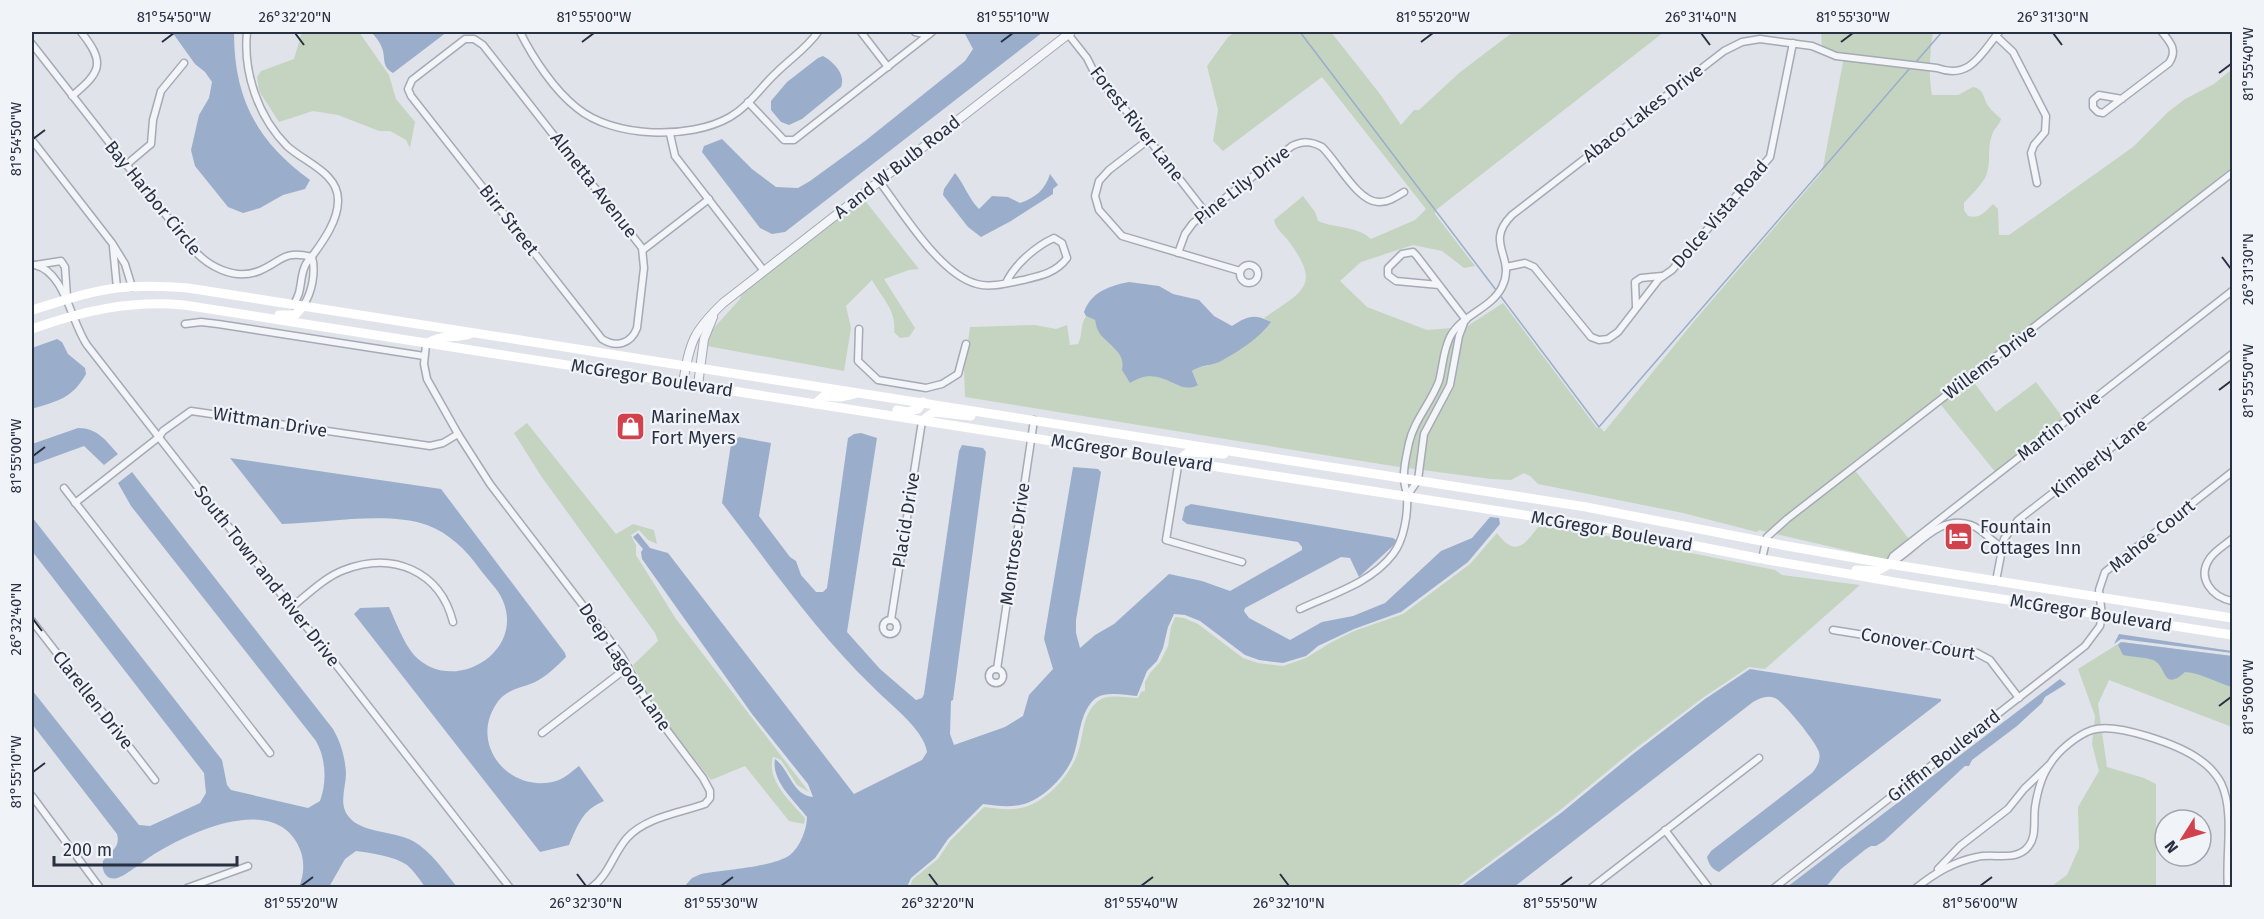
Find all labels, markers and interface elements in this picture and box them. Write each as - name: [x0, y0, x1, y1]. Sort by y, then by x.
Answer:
- text: 81°54'50"W: [137, 8, 212, 26]
- text: 26°32'20"N: [258, 8, 332, 26]
- text: 81°55'00"W: [557, 8, 632, 26]
- text: 81°55'10"W: [976, 8, 1050, 26]
- text: 81°55'20"W: [1396, 8, 1471, 26]
- text: 26°31'40"N: [1665, 8, 1737, 26]
- text: 81°55'30"W: [1816, 8, 1891, 26]
- text: 26°31'30"N: [2017, 8, 2089, 26]
- text: 81°55'40"W: [2239, 26, 2257, 101]
- street label: Abaco Lakes Drive: [1578, 59, 1708, 167]
- street label: Forest River Lane: [1085, 62, 1189, 186]
- text: 81°54'50"W: [7, 101, 25, 176]
- street label: A and W Bulb Road: [829, 111, 965, 223]
- street label: Almetta Avenue: [546, 128, 642, 242]
- street label: Bay Harbor Circle: [100, 136, 206, 260]
- street label: Pine Lily Drive: [1190, 141, 1294, 229]
- street label: Dolce Vista Road: [1667, 155, 1773, 273]
- street label: Birr Street: [475, 180, 544, 260]
- text: 26°31'30"N: [2239, 233, 2257, 305]
- street label: Willems Drive: [1939, 320, 2041, 404]
- text: 81°55'50"W: [2239, 343, 2257, 418]
- street label: McGregor Boulevard: [569, 354, 735, 402]
- street label: Martin Drive: [2013, 387, 2105, 465]
- street label: Wittman Drive: [211, 402, 329, 442]
- place label: MarineMax Fort Myers: [651, 406, 740, 449]
- shop icon: MarineMax Fort Myers: [614, 411, 646, 443]
- street label: Kimberly Lane: [2046, 414, 2152, 502]
- text: 81°55'00"W: [7, 418, 25, 493]
- street label: McGregor Boulevard: [1049, 429, 1215, 477]
- street label: Placid Drive: [888, 471, 924, 569]
- street label: South Town and River Drive: [189, 481, 345, 671]
- street label: Montrose Drive: [996, 481, 1034, 607]
- street label: Mahoe Court: [2105, 495, 2200, 577]
- street label: McGregor Boulevard: [1529, 506, 1695, 556]
- place label: Fountain Cottages Inn: [1980, 516, 2081, 559]
- hotel icon: Fountain Cottages Inn: [1943, 521, 1975, 553]
- text: 26°32'40"N: [7, 583, 25, 656]
- street label: McGregor Boulevard: [2008, 589, 2174, 637]
- street label: Deep Lagoon Lane: [574, 599, 676, 735]
- street label: Conover Court: [1859, 623, 1977, 665]
- street label: Clarellen Drive: [48, 646, 138, 754]
- text: 81°56'00"W: [2239, 659, 2257, 735]
- street label: Griffin Boulevard: [1883, 705, 2005, 807]
- text: 81°55'10"W: [7, 735, 25, 809]
- north arrow: [2153, 808, 2213, 868]
- scale bar: [54, 829, 237, 867]
- text: N: [2161, 837, 2182, 857]
- text: 200 m: [63, 839, 112, 861]
- text: 81°55'20"W: [264, 894, 339, 912]
- text: 26°32'30"N: [549, 894, 623, 912]
- text: 81°55'30"W: [684, 894, 759, 912]
- text: 26°32'20"N: [901, 894, 975, 912]
- text: 81°55'40"W: [1104, 894, 1179, 912]
- text: 26°32'10"N: [1253, 894, 1325, 912]
- text: 81°55'50"W: [1523, 894, 1598, 912]
- text: 81°56'00"W: [1942, 894, 2018, 912]

